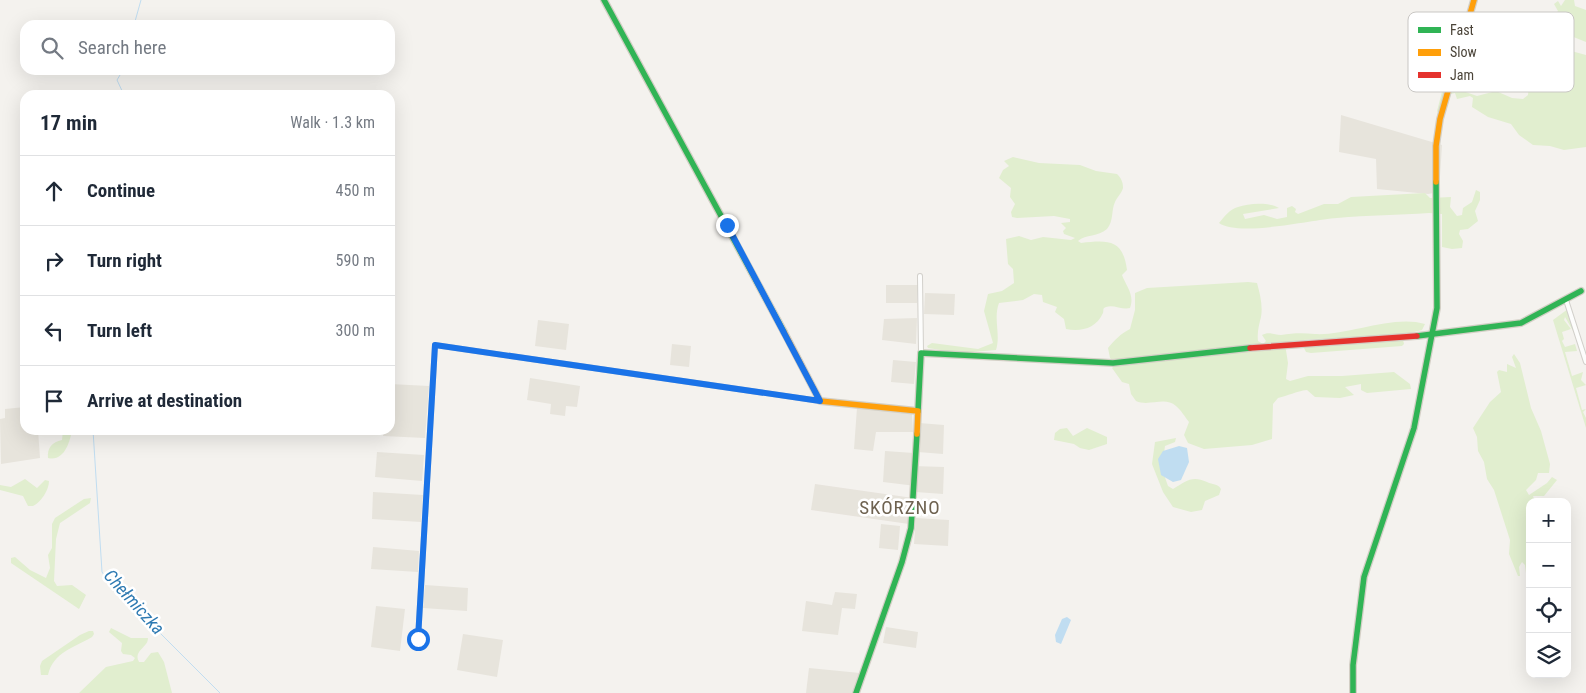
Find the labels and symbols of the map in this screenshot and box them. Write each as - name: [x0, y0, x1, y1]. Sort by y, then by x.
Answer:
- legend: [1408, 12, 1574, 92]
- text: Fast: [1450, 22, 1474, 38]
- text: Slow: [1450, 44, 1477, 60]
- text: Jam: [1450, 67, 1474, 83]
- route end: [716, 214, 739, 237]
- district label: SKÓRZNO: [859, 496, 941, 519]
- water label: Chełmiczka: [100, 565, 169, 638]
- route start: [407, 628, 430, 651]

